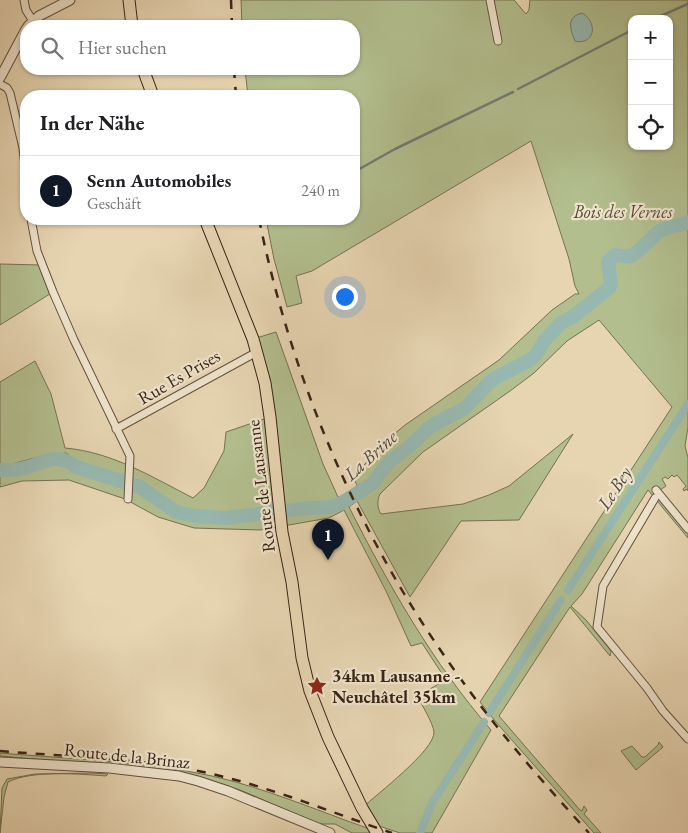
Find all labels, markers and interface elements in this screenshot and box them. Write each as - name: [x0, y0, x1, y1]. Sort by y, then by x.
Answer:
- map controls: [628, 15, 673, 150]
- button: +: [628, 15, 673, 60]
- search box: [20, 20, 360, 75]
- icon: search: [38, 34, 66, 62]
- text: Hier suchen: [78, 35, 167, 60]
- button: −: [628, 60, 673, 105]
- button: locate: [628, 105, 673, 150]
- text: In der Nähe: [40, 109, 145, 136]
- text: Senn Automobiles: [87, 168, 231, 193]
- text: 1: [52, 180, 60, 201]
- text: 240 m: [301, 180, 340, 201]
- text: Geschäft: [87, 193, 141, 214]
- park label: Bois des Vernes: [573, 200, 673, 223]
- your location: [332, 284, 358, 310]
- street label: Rue Es Prises: [133, 344, 224, 409]
- street label: Route de Lausanne: [241, 418, 280, 554]
- water label: La Brine: [337, 424, 403, 487]
- water label: Le Bey: [591, 462, 638, 515]
- pin: 1: [312, 519, 344, 560]
- place label: 34km Lausanne - Neuchâtel 35km: [332, 664, 461, 708]
- place icon: 34km Lausanne - Neuchâtel 35km: [306, 675, 328, 697]
- street label: Route de la Brinaz: [63, 737, 191, 774]

